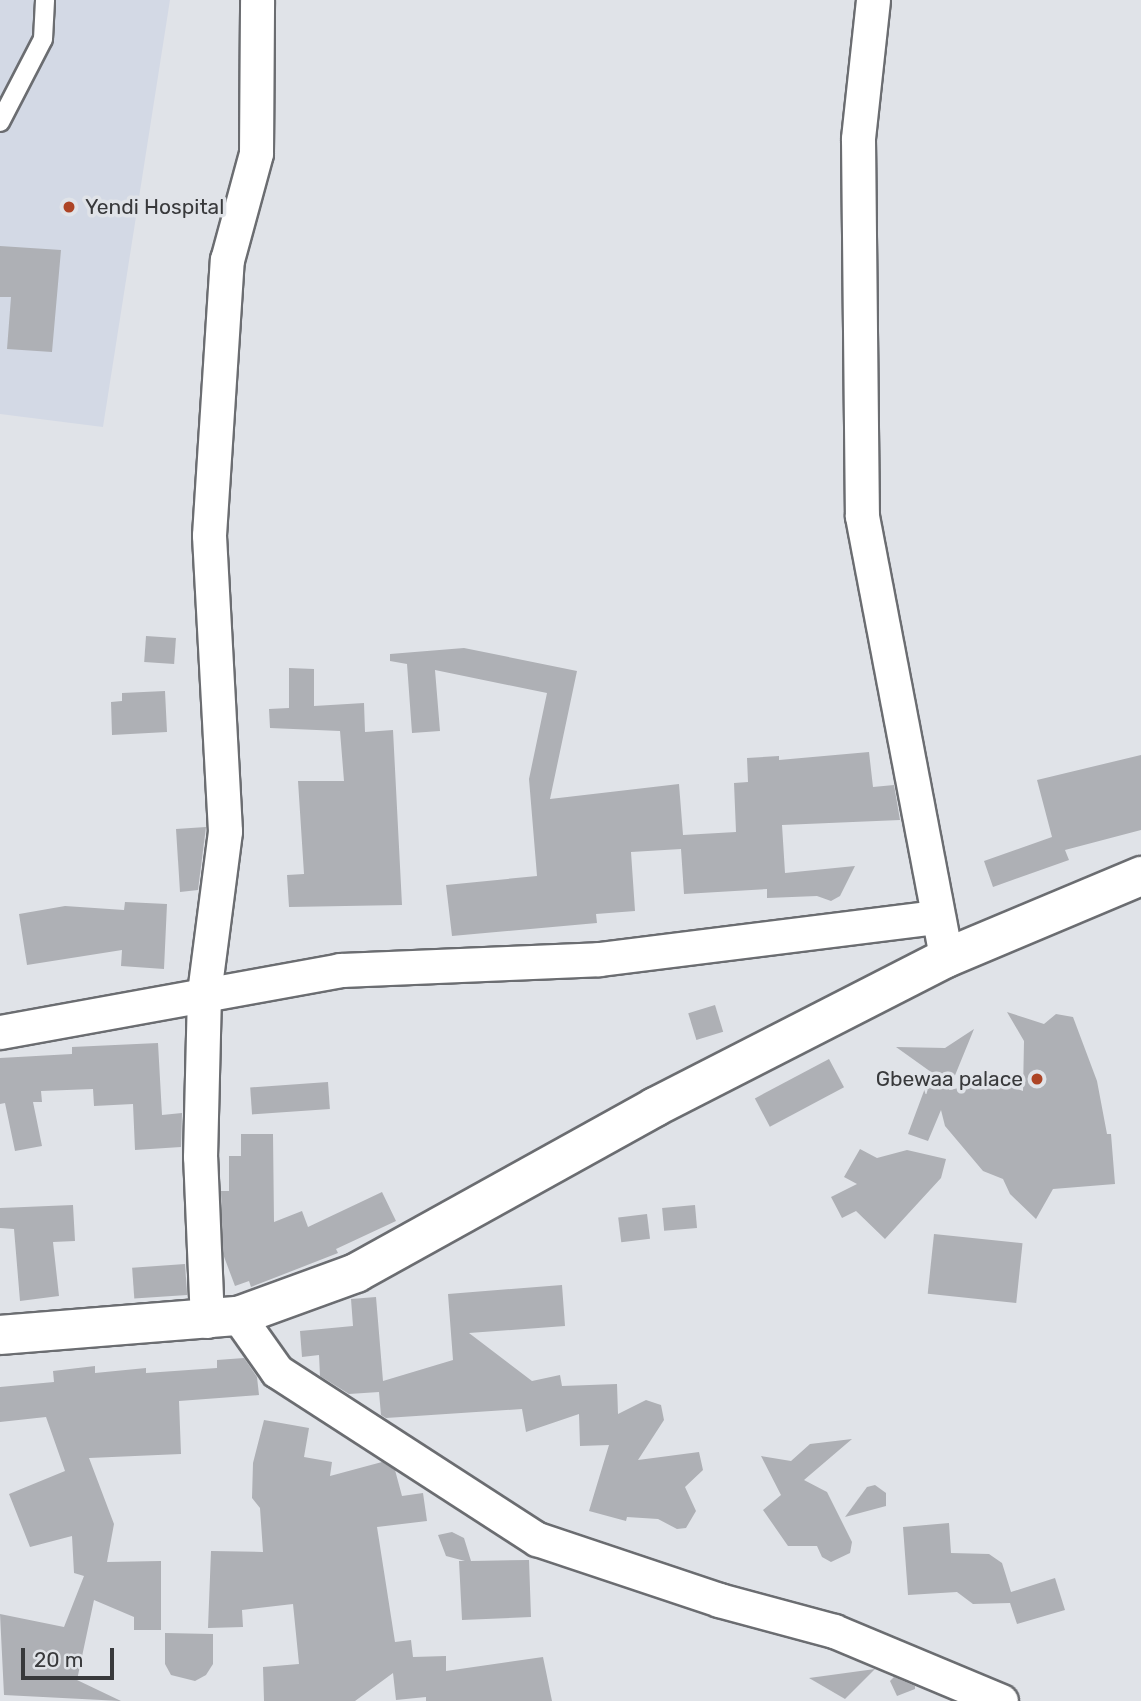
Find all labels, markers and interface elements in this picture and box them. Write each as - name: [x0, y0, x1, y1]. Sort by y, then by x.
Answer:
- place label: Yendi Hospital: [85, 194, 224, 220]
- marker: Yendi Hospital: [59, 197, 79, 217]
- place label: Gbewaa palace: [876, 1066, 1023, 1092]
- marker: Gbewaa palace: [1029, 1071, 1045, 1087]
- scale bar: [24, 1634, 117, 1678]
- text: 20 m: [34, 1647, 83, 1672]

